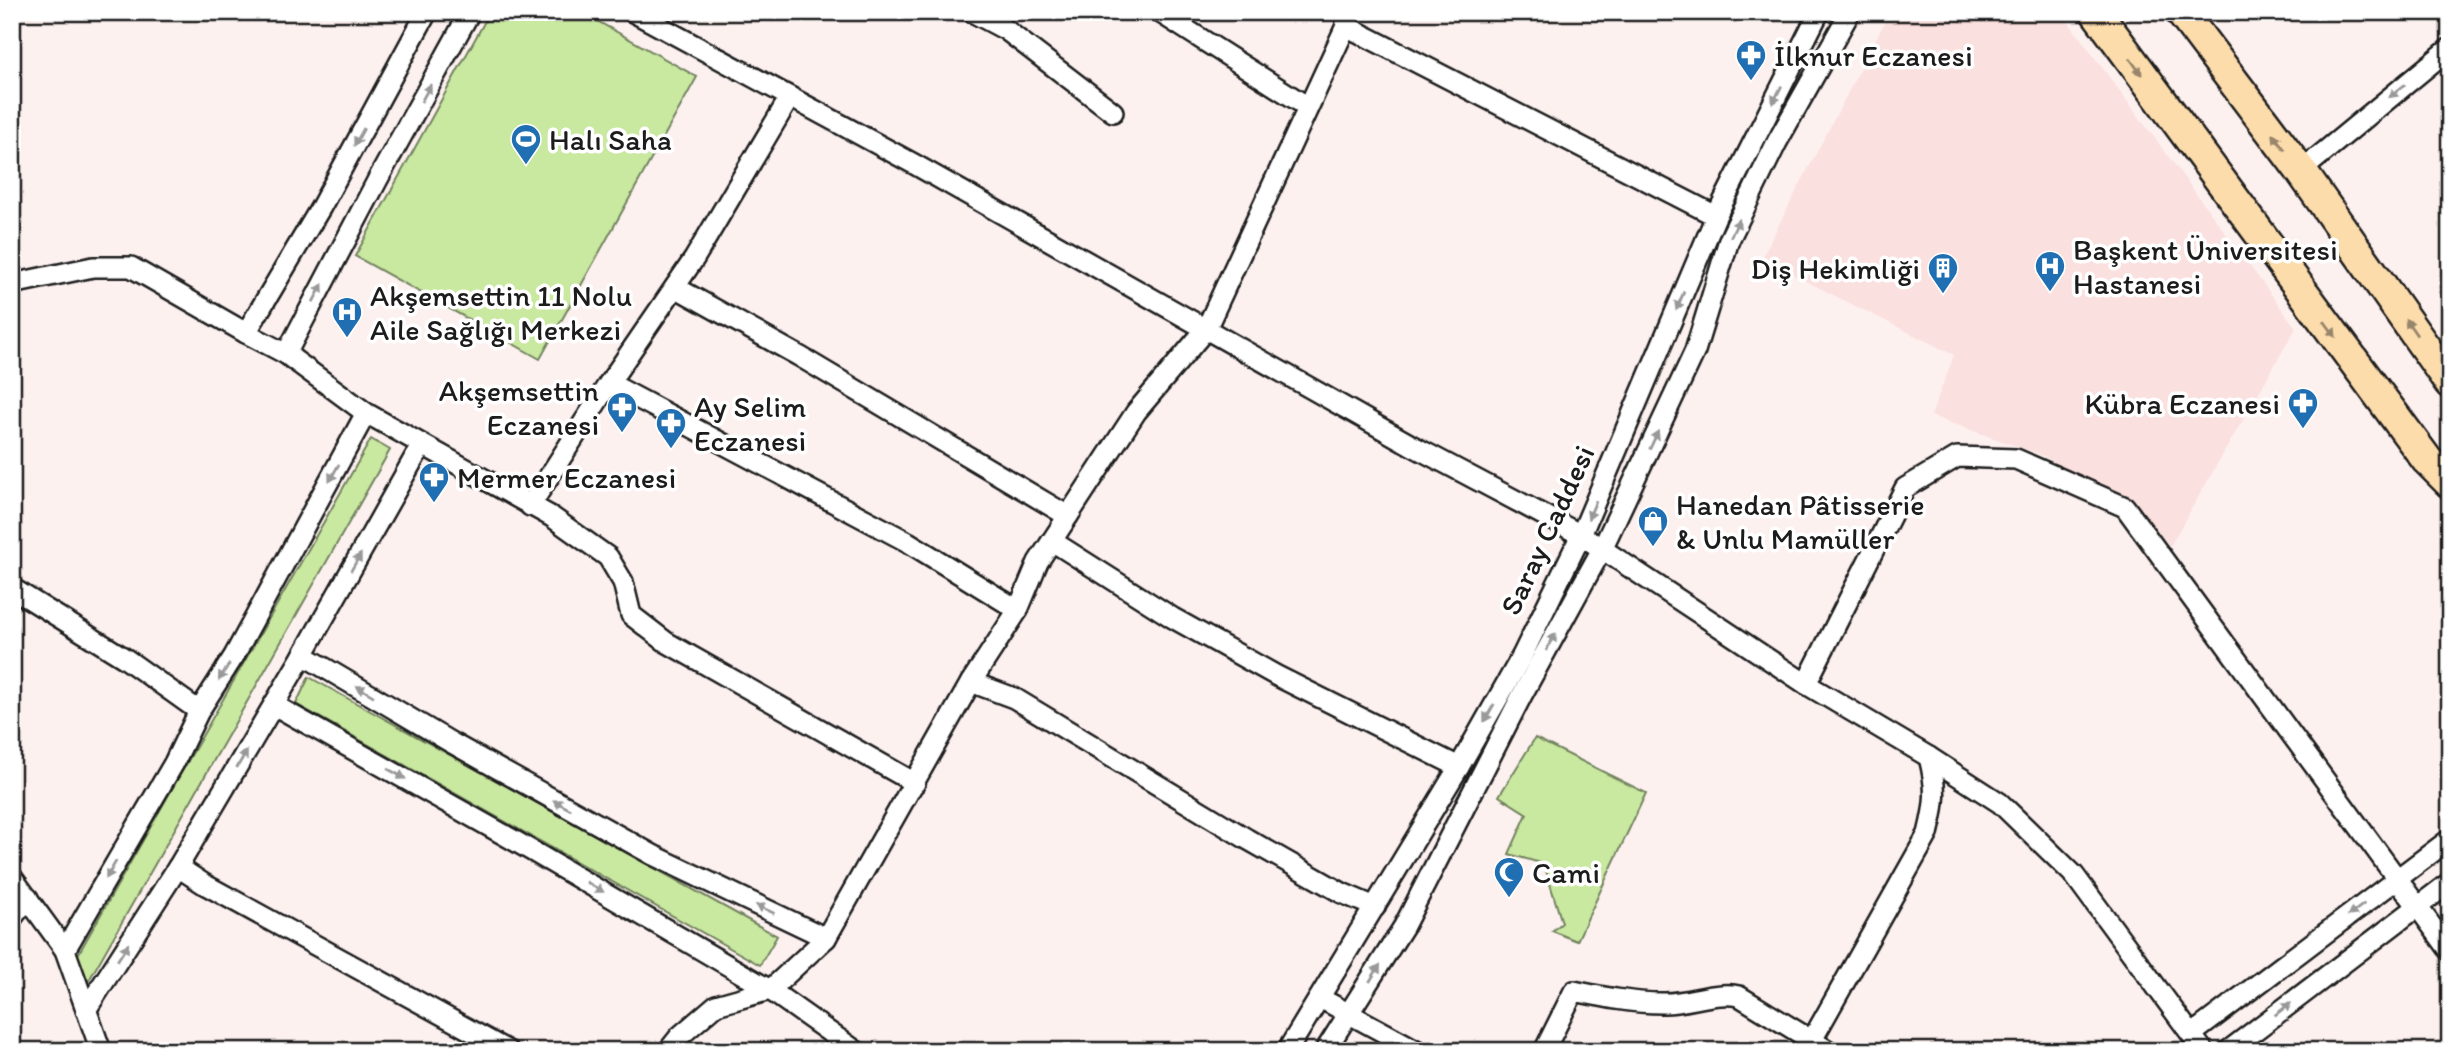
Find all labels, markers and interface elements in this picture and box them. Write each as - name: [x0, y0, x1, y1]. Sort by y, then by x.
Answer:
- place label: İlknur Eczanesi: [1774, 37, 1973, 74]
- pharmacy icon: İlknur Eczanesi: [1734, 38, 1768, 82]
- one-way arrow: [2129, 58, 2143, 76]
- one-way arrow: [420, 83, 432, 102]
- one-way arrow: [2388, 84, 2406, 99]
- one-way arrow: [1772, 85, 1783, 105]
- place label: Halı Saha: [549, 121, 672, 158]
- sports icon: Halı Saha: [509, 122, 543, 166]
- one-way arrow: [354, 127, 366, 147]
- one-way arrow: [2272, 132, 2286, 151]
- one-way arrow: [1730, 218, 1741, 238]
- place label: Başkent Üniversitesi Hastanesi: [2073, 231, 2338, 302]
- hospital icon: Başkent Üniversitesi Hastanesi: [2033, 249, 2067, 293]
- place label: Diş Hekimliği: [1751, 250, 1920, 287]
- building icon: Diş Hekimliği: [1926, 251, 1960, 295]
- place label: Akşemsettin 11 Nolu Aile Sağlığı Merkezi: [370, 277, 632, 348]
- one-way arrow: [312, 283, 324, 303]
- one-way arrow: [1675, 290, 1686, 311]
- hospital icon: Akşemsettin 11 Nolu Aile Sağlığı Merkezi: [330, 295, 364, 339]
- one-way arrow: [2404, 318, 2418, 336]
- one-way arrow: [2323, 320, 2337, 338]
- place label: Akşemsettin Eczanesi: [439, 372, 599, 443]
- place label: Kübra Eczanesi: [2084, 385, 2280, 422]
- pharmacy icon: Kübra Eczanesi: [2286, 386, 2320, 430]
- place label: Ay Selim Eczanesi: [694, 388, 806, 459]
- pharmacy icon: Akşemsettin Eczanesi: [605, 390, 639, 434]
- pharmacy icon: Ay Selim Eczanesi: [654, 406, 688, 450]
- one-way arrow: [1649, 429, 1660, 450]
- street label: Saray Caddesi: [1492, 439, 1602, 621]
- place label: Mermer Eczanesi: [457, 459, 676, 496]
- pharmacy icon: Mermer Eczanesi: [417, 460, 451, 504]
- one-way arrow: [328, 464, 340, 484]
- place label: Hanedan Pâtisserie & Unlu Mamüller: [1676, 486, 1925, 557]
- one-way arrow: [1586, 500, 1598, 520]
- shop icon: Hanedan Pâtisserie & Unlu Mamüller: [1636, 504, 1670, 548]
- one-way arrow: [350, 552, 362, 571]
- one-way arrow: [1545, 633, 1557, 652]
- one-way arrow: [217, 663, 230, 682]
- one-way arrow: [356, 685, 375, 698]
- one-way arrow: [1483, 704, 1495, 723]
- one-way arrow: [236, 749, 248, 768]
- one-way arrow: [388, 768, 407, 780]
- one-way arrow: [553, 799, 572, 811]
- place label: Cami: [1532, 854, 1600, 891]
- mosque icon: Cami: [1492, 855, 1526, 899]
- one-way arrow: [105, 861, 117, 880]
- one-way arrow: [585, 881, 604, 894]
- one-way arrow: [754, 903, 775, 914]
- one-way arrow: [2347, 903, 2365, 917]
- one-way arrow: [116, 943, 129, 962]
- one-way arrow: [1369, 963, 1381, 982]
- one-way arrow: [2273, 1002, 2291, 1017]

